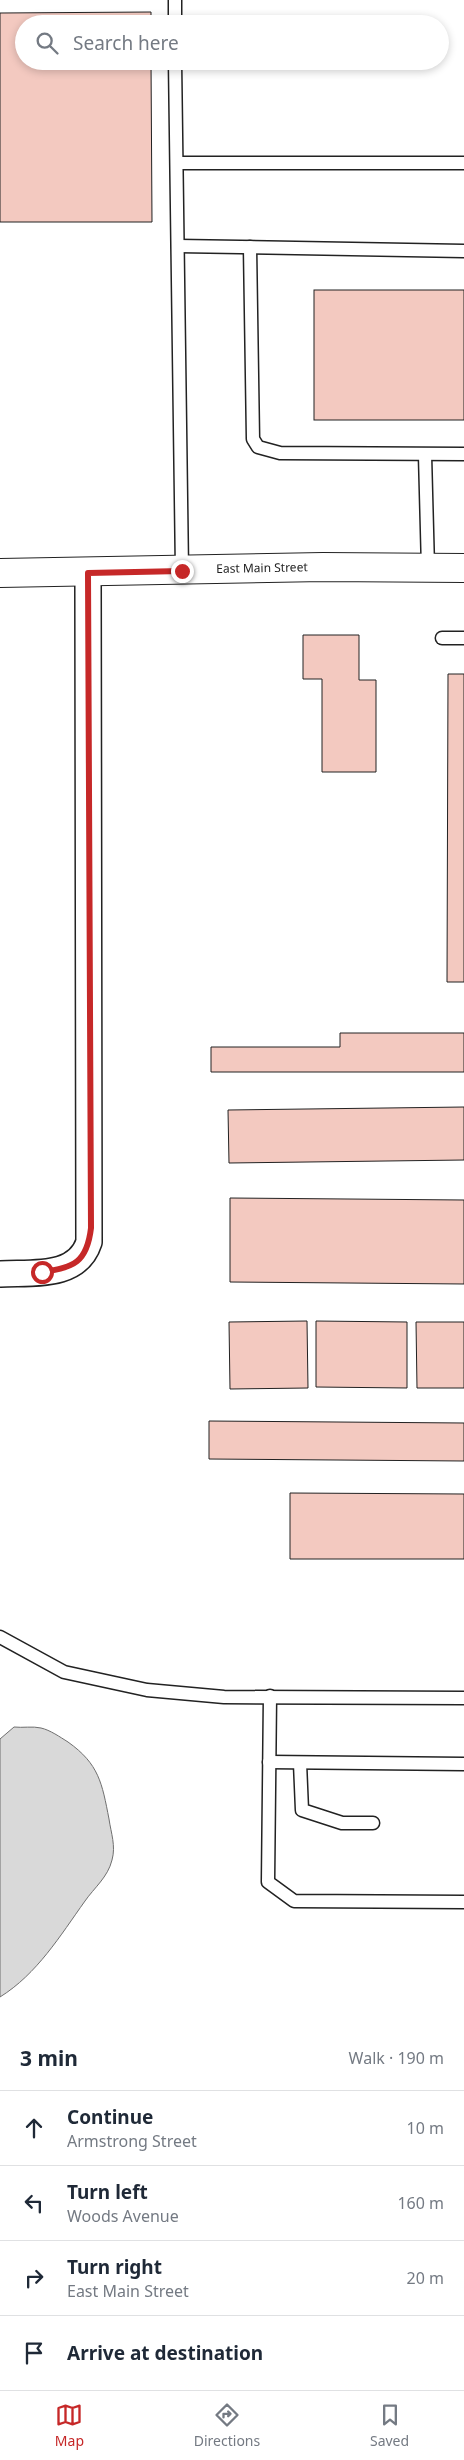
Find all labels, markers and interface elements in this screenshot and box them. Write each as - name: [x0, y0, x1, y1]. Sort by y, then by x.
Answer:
- search box: [15, 15, 449, 70]
- icon: search: [33, 29, 61, 57]
- text: Search here: [73, 30, 179, 56]
- street label: East Main Street: [216, 558, 308, 577]
- route end: [171, 560, 194, 583]
- route start: [31, 1261, 54, 1284]
- text: 3 min: [20, 2044, 78, 2072]
- text: Walk · 190 m: [349, 2047, 444, 2069]
- text: Continue: [67, 2104, 153, 2130]
- icon: ahead: [20, 2114, 48, 2142]
- text: 10 m: [407, 2117, 444, 2139]
- text: Armstrong Street: [67, 2130, 197, 2152]
- text: Turn left: [67, 2179, 148, 2205]
- icon: left: [20, 2189, 48, 2217]
- text: 160 m: [397, 2192, 444, 2214]
- text: Woods Avenue: [67, 2205, 179, 2227]
- text: Turn right: [67, 2254, 162, 2280]
- icon: right: [20, 2264, 48, 2292]
- text: 20 m: [407, 2267, 444, 2289]
- text: East Main Street: [67, 2280, 189, 2302]
- icon: arrive: [20, 2339, 48, 2367]
- text: Arrive at destination: [67, 2340, 263, 2366]
- tab: Map: [55, 2401, 84, 2450]
- tab: Directions: [194, 2401, 260, 2450]
- tab: Saved: [370, 2401, 409, 2450]

